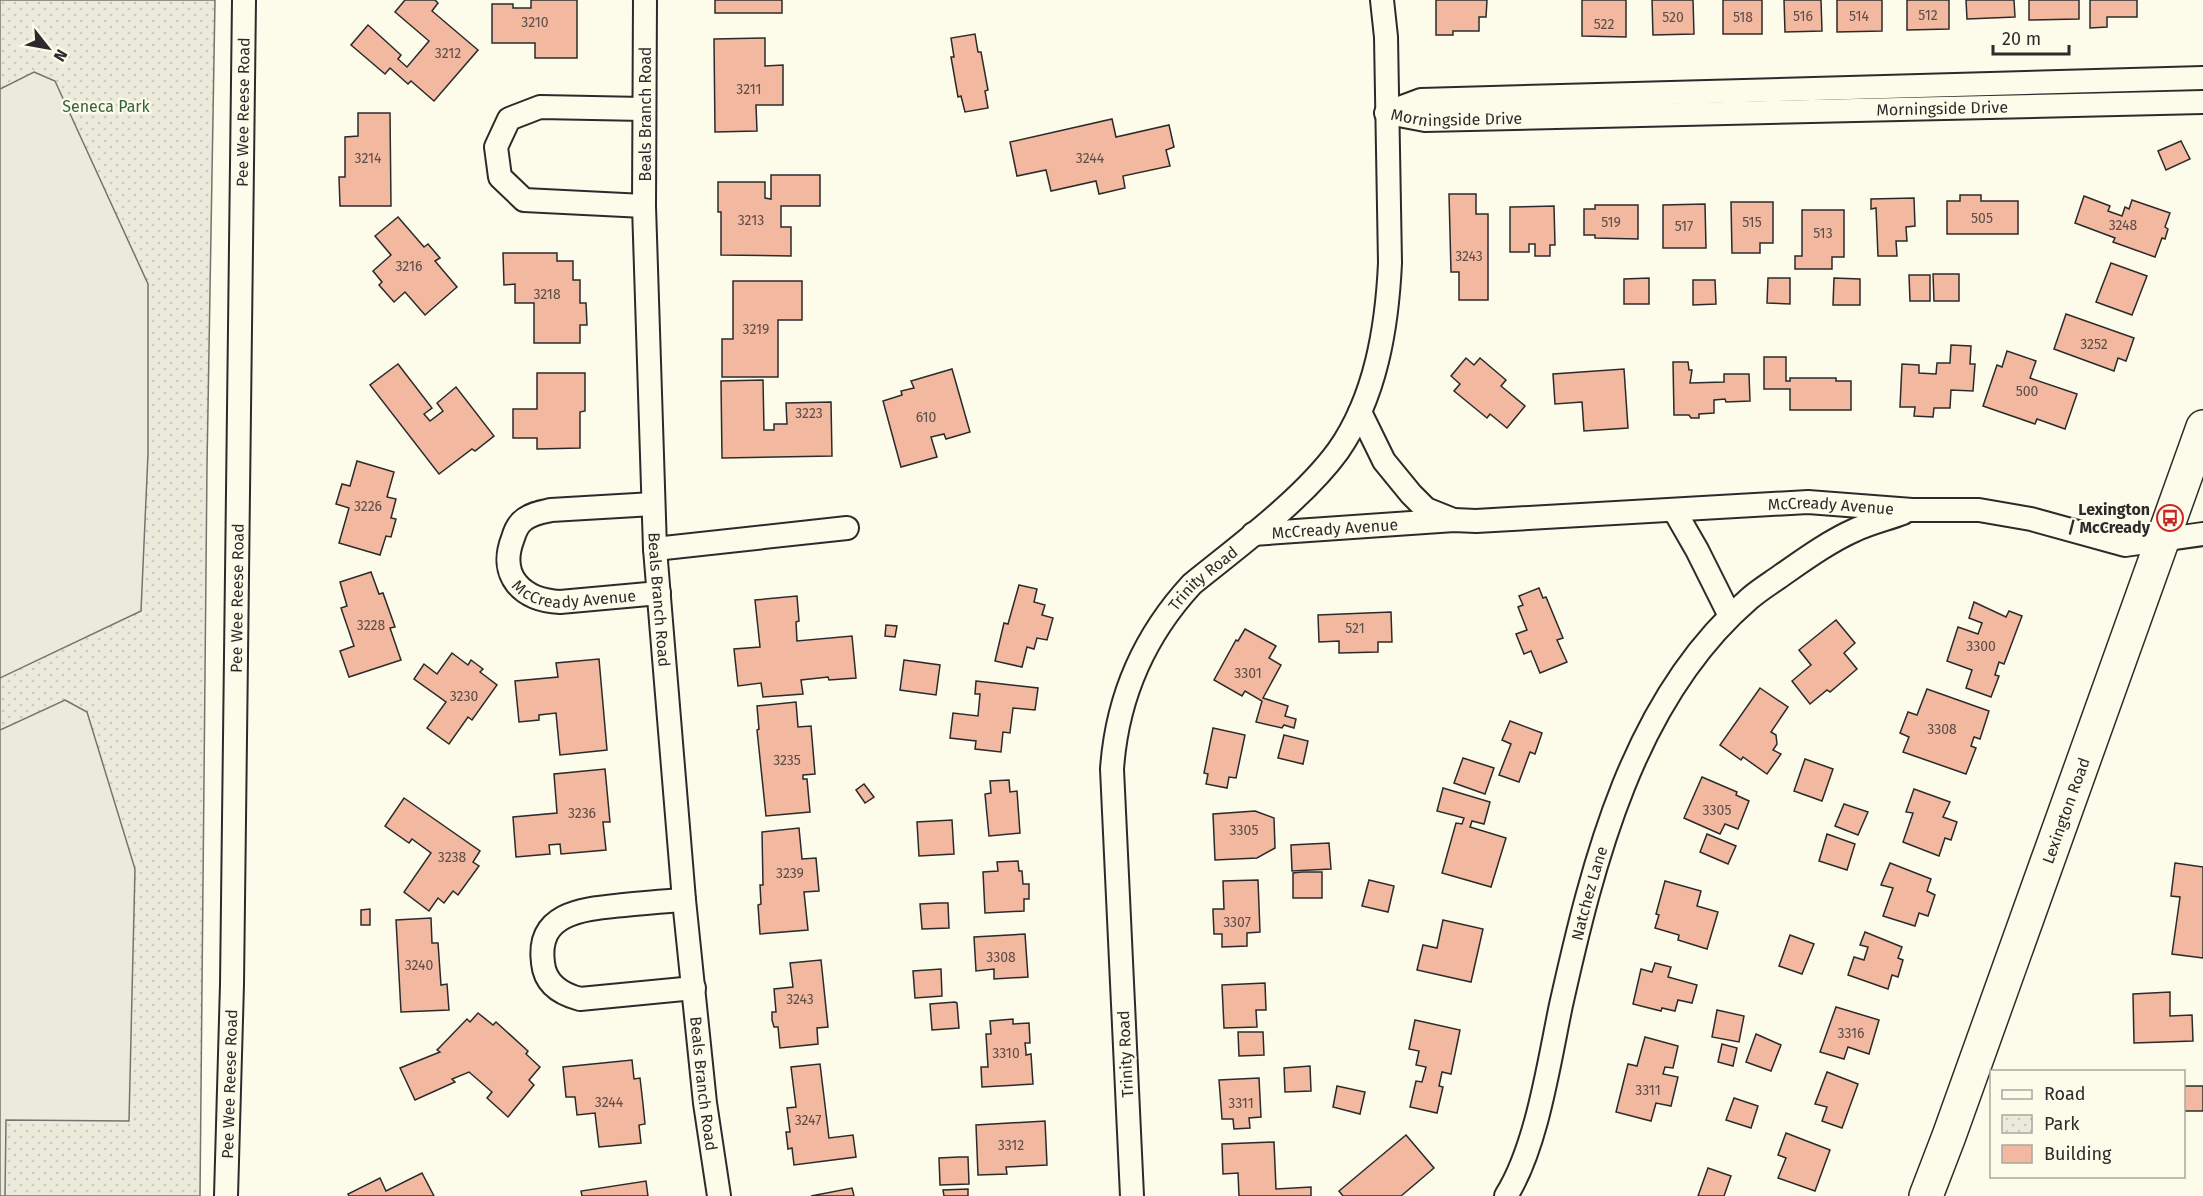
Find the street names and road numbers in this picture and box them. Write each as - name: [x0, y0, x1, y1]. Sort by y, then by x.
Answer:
- street label: Pee Wee Reese Road: [233, 37, 254, 187]
- street label: Beals Branch Road: [636, 47, 655, 181]
- street label: Morningside Drive: [1876, 98, 2008, 120]
- street label: Morningside Drive: [1389, 105, 1522, 130]
- street label: McCready Avenue: [1767, 493, 1895, 519]
- street label: McCready Avenue: [1271, 515, 1399, 543]
- street label: Pee Wee Reese Road: [227, 523, 248, 673]
- street label: Beals Branch Road: [644, 532, 674, 668]
- street label: Trinity Road: [1164, 542, 1242, 614]
- street label: McCready Avenue: [508, 576, 637, 612]
- street label: Lexington Road: [2038, 755, 2094, 866]
- street label: Natchez Lane: [1567, 844, 1611, 942]
- street label: Pee Wee Reese Road: [218, 1009, 241, 1159]
- street label: Trinity Road: [1114, 1010, 1137, 1098]
- street label: Beals Branch Road: [686, 1016, 721, 1152]

